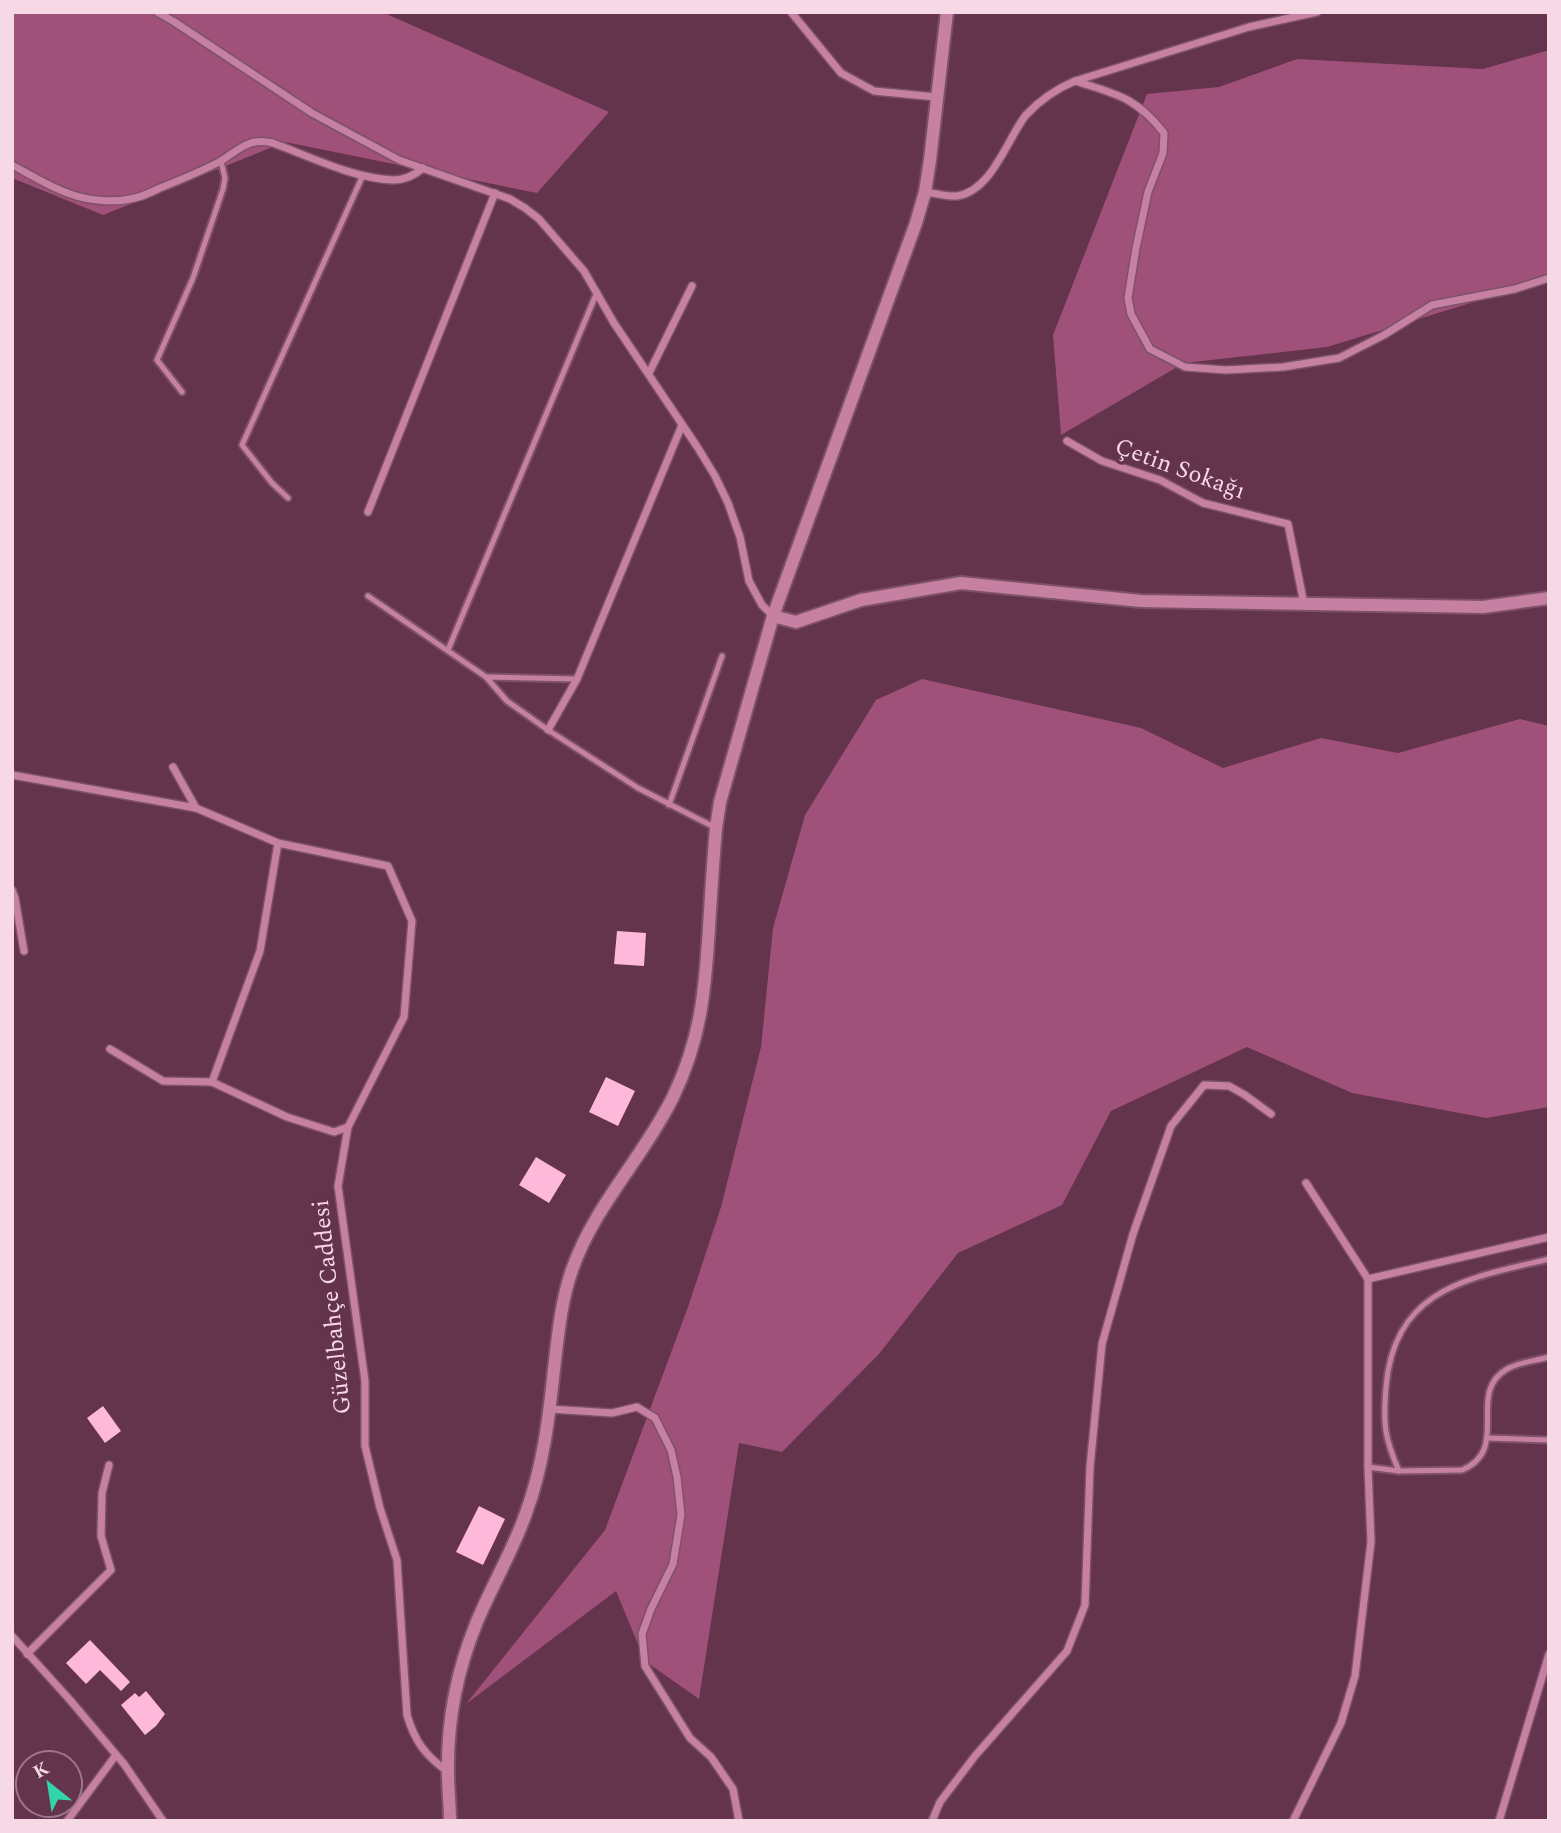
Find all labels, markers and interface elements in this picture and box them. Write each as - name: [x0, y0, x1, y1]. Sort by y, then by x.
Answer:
- street label: Çetin Sokağı: [1110, 429, 1250, 509]
- street label: Güzelbahçe Caddesi: [303, 1198, 361, 1416]
- north arrow: [14, 1749, 84, 1819]
- text: K: [28, 1754, 55, 1787]

